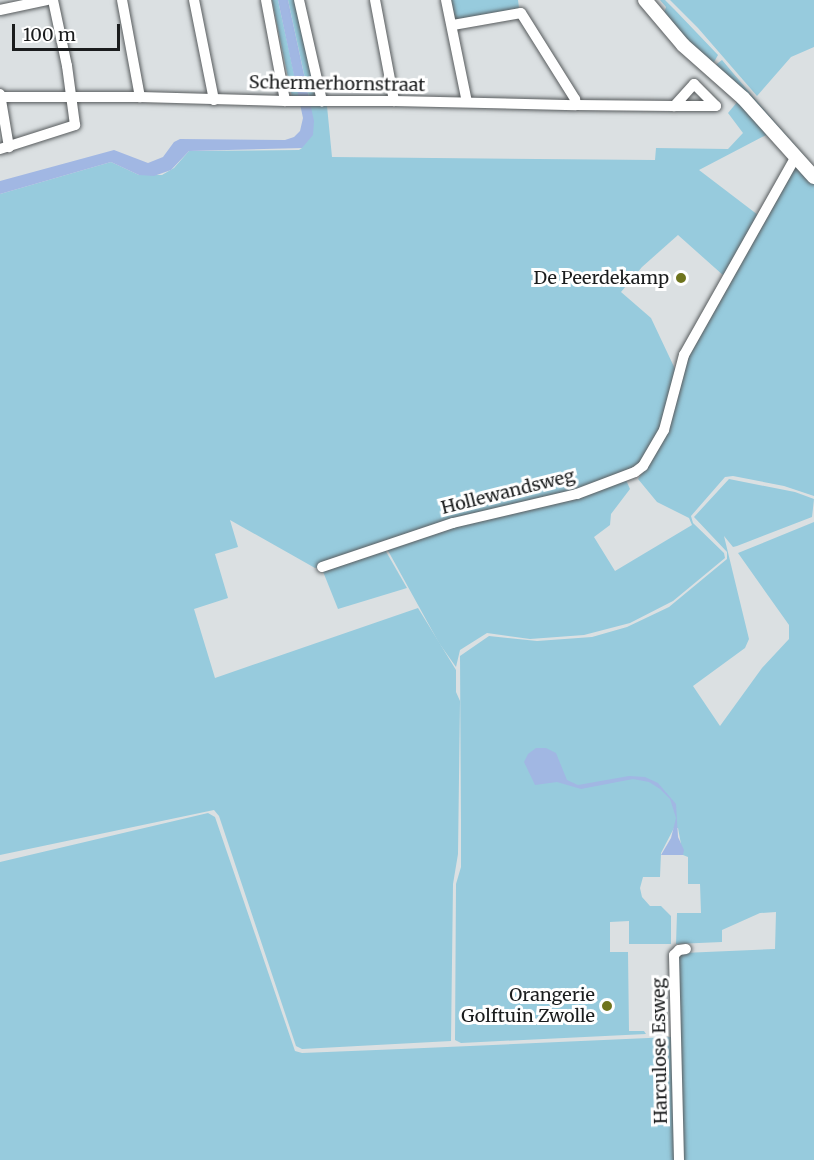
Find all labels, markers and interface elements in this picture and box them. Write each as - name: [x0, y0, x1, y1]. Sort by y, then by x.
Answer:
- scale bar: [15, 12, 123, 50]
- text: 100 m: [23, 23, 76, 46]
- street label: Schermerhornstraat: [249, 72, 425, 96]
- place label: De Peerdekamp: [533, 267, 669, 289]
- marker: De Peerdekamp: [674, 271, 688, 285]
- street label: Hollewandsweg: [439, 465, 577, 519]
- street label: Harculose Esweg: [648, 978, 672, 1124]
- place label: Orangerie Golftuin Zwolle: [461, 985, 595, 1028]
- marker: Orangerie Golftuin Zwolle: [600, 999, 614, 1013]

